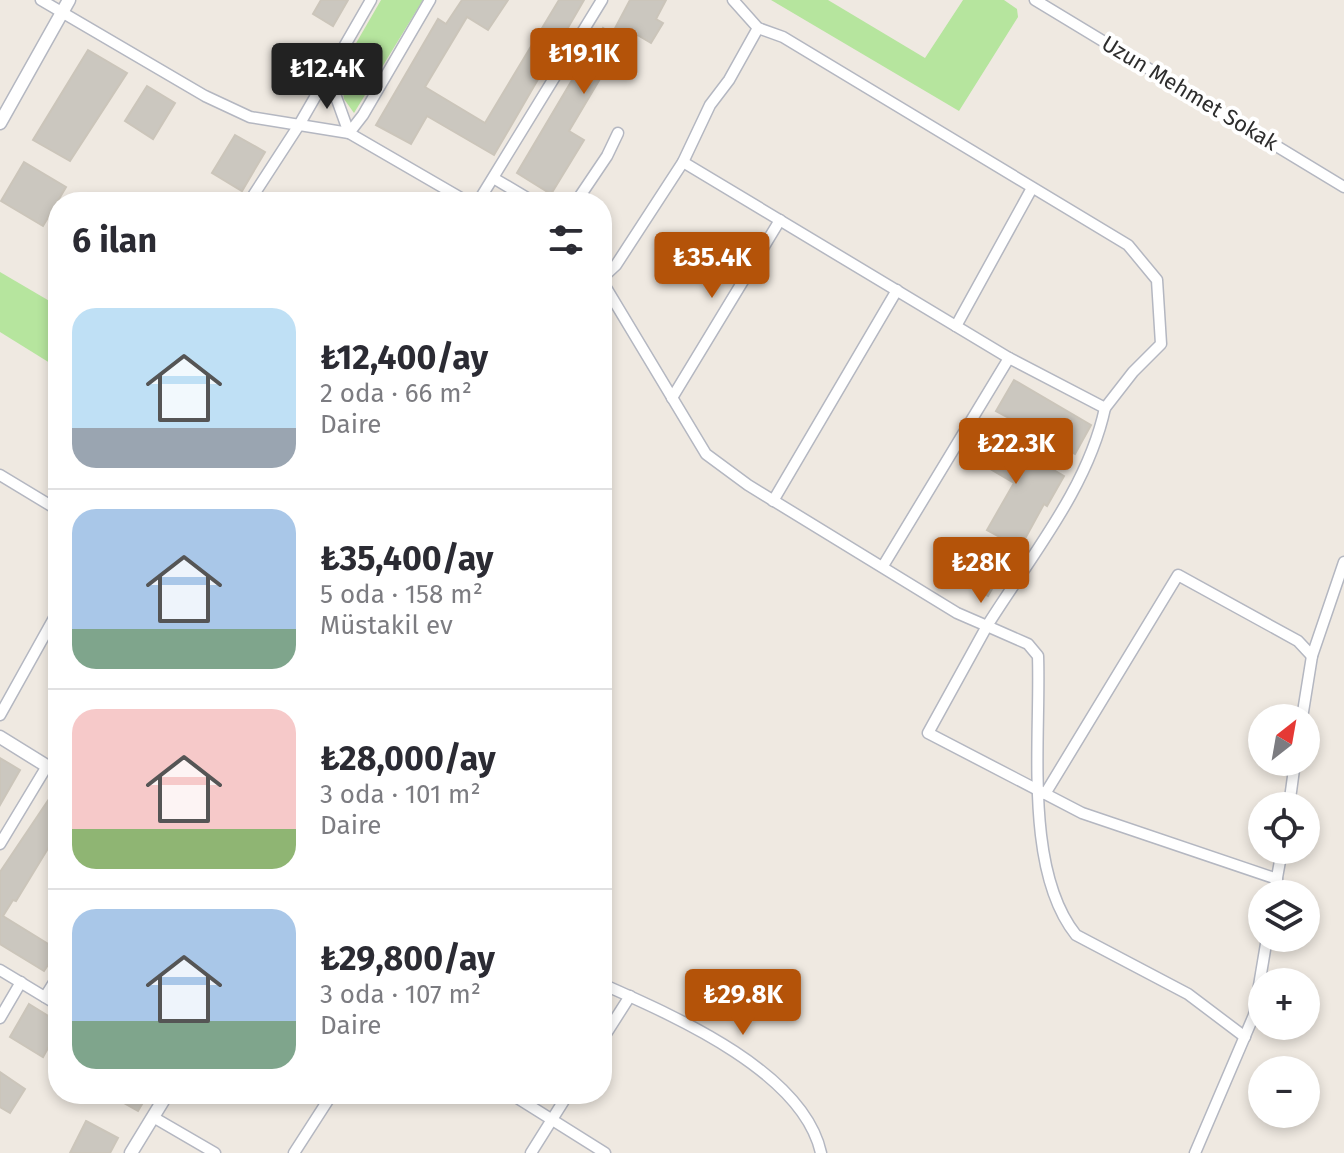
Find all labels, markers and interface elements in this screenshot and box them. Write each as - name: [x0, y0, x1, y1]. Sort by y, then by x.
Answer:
- pin: ₺19.1K: [519, 28, 649, 96]
- street label: Uzun Mehmet Sokak: [1097, 30, 1284, 157]
- text: ₺19.1K: [548, 38, 620, 69]
- pin: ₺12.4K: [262, 43, 392, 111]
- text: ₺12.4K: [290, 53, 364, 84]
- icon: filters: [544, 218, 588, 262]
- text: 6 ilan: [72, 220, 157, 261]
- pin: ₺35.4K: [647, 232, 777, 300]
- text: ₺35.4K: [672, 242, 752, 273]
- text: ₺12,400/ay: [320, 337, 488, 378]
- icon: home: [136, 340, 232, 436]
- text: 2 oda · 66 m²: [320, 378, 472, 409]
- text: Daire: [320, 409, 381, 440]
- pin: ₺22.3K: [951, 418, 1081, 486]
- text: ₺22.3K: [977, 428, 1055, 459]
- pin: ₺28K: [934, 537, 1028, 605]
- text: ₺35,400/ay: [320, 538, 493, 579]
- icon: home: [136, 541, 232, 637]
- text: ₺28K: [951, 547, 1011, 578]
- text: 5 oda · 158 m²: [320, 579, 483, 610]
- text: Müstakil ev: [320, 610, 453, 641]
- north arrow: [1248, 704, 1320, 776]
- map controls: [1248, 704, 1320, 1128]
- text: ₺28,000/ay: [320, 738, 496, 779]
- icon: home: [136, 741, 232, 837]
- text: 3 oda · 101 m²: [320, 779, 481, 810]
- button: locate: [1248, 792, 1320, 864]
- text: Daire: [320, 810, 381, 841]
- button: layers: [1248, 880, 1320, 952]
- text: ₺29,800/ay: [320, 938, 495, 979]
- icon: home: [136, 941, 232, 1037]
- button: +: [1248, 968, 1320, 1040]
- pin: ₺29.8K: [678, 969, 808, 1037]
- text: 3 oda · 107 m²: [320, 979, 481, 1010]
- text: ₺29.8K: [703, 979, 783, 1010]
- text: Daire: [320, 1010, 381, 1041]
- button: −: [1248, 1056, 1320, 1128]

